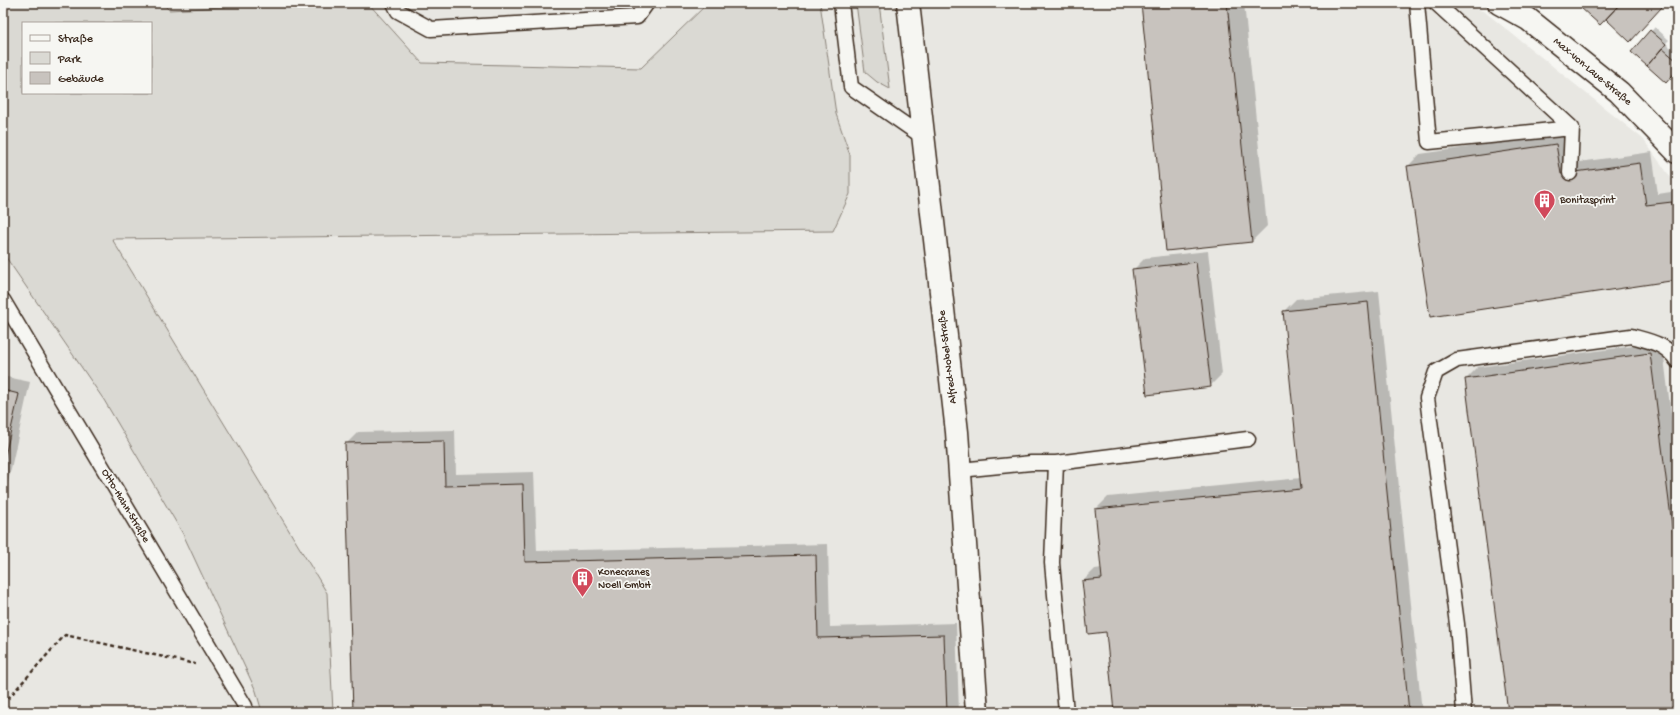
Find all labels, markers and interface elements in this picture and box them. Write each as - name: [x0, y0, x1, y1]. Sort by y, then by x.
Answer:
- legend: [22, 22, 152, 94]
- text: Straße: [58, 33, 94, 47]
- street label: Max-von-Laue-Straße: [1550, 36, 1634, 108]
- text: Park: [57, 53, 83, 67]
- text: Gebäude: [58, 73, 104, 87]
- building icon: Bonitasprint: [1532, 188, 1558, 221]
- place label: Bonitasprint: [1559, 195, 1617, 207]
- street label: Alfred-Nobel-Straße: [935, 309, 960, 404]
- street label: Otto-Hahn-Straße: [98, 467, 152, 545]
- building icon: Konecranes Noell GmbH: [570, 566, 596, 599]
- place label: Konecranes Noell GmbH: [598, 567, 652, 592]

